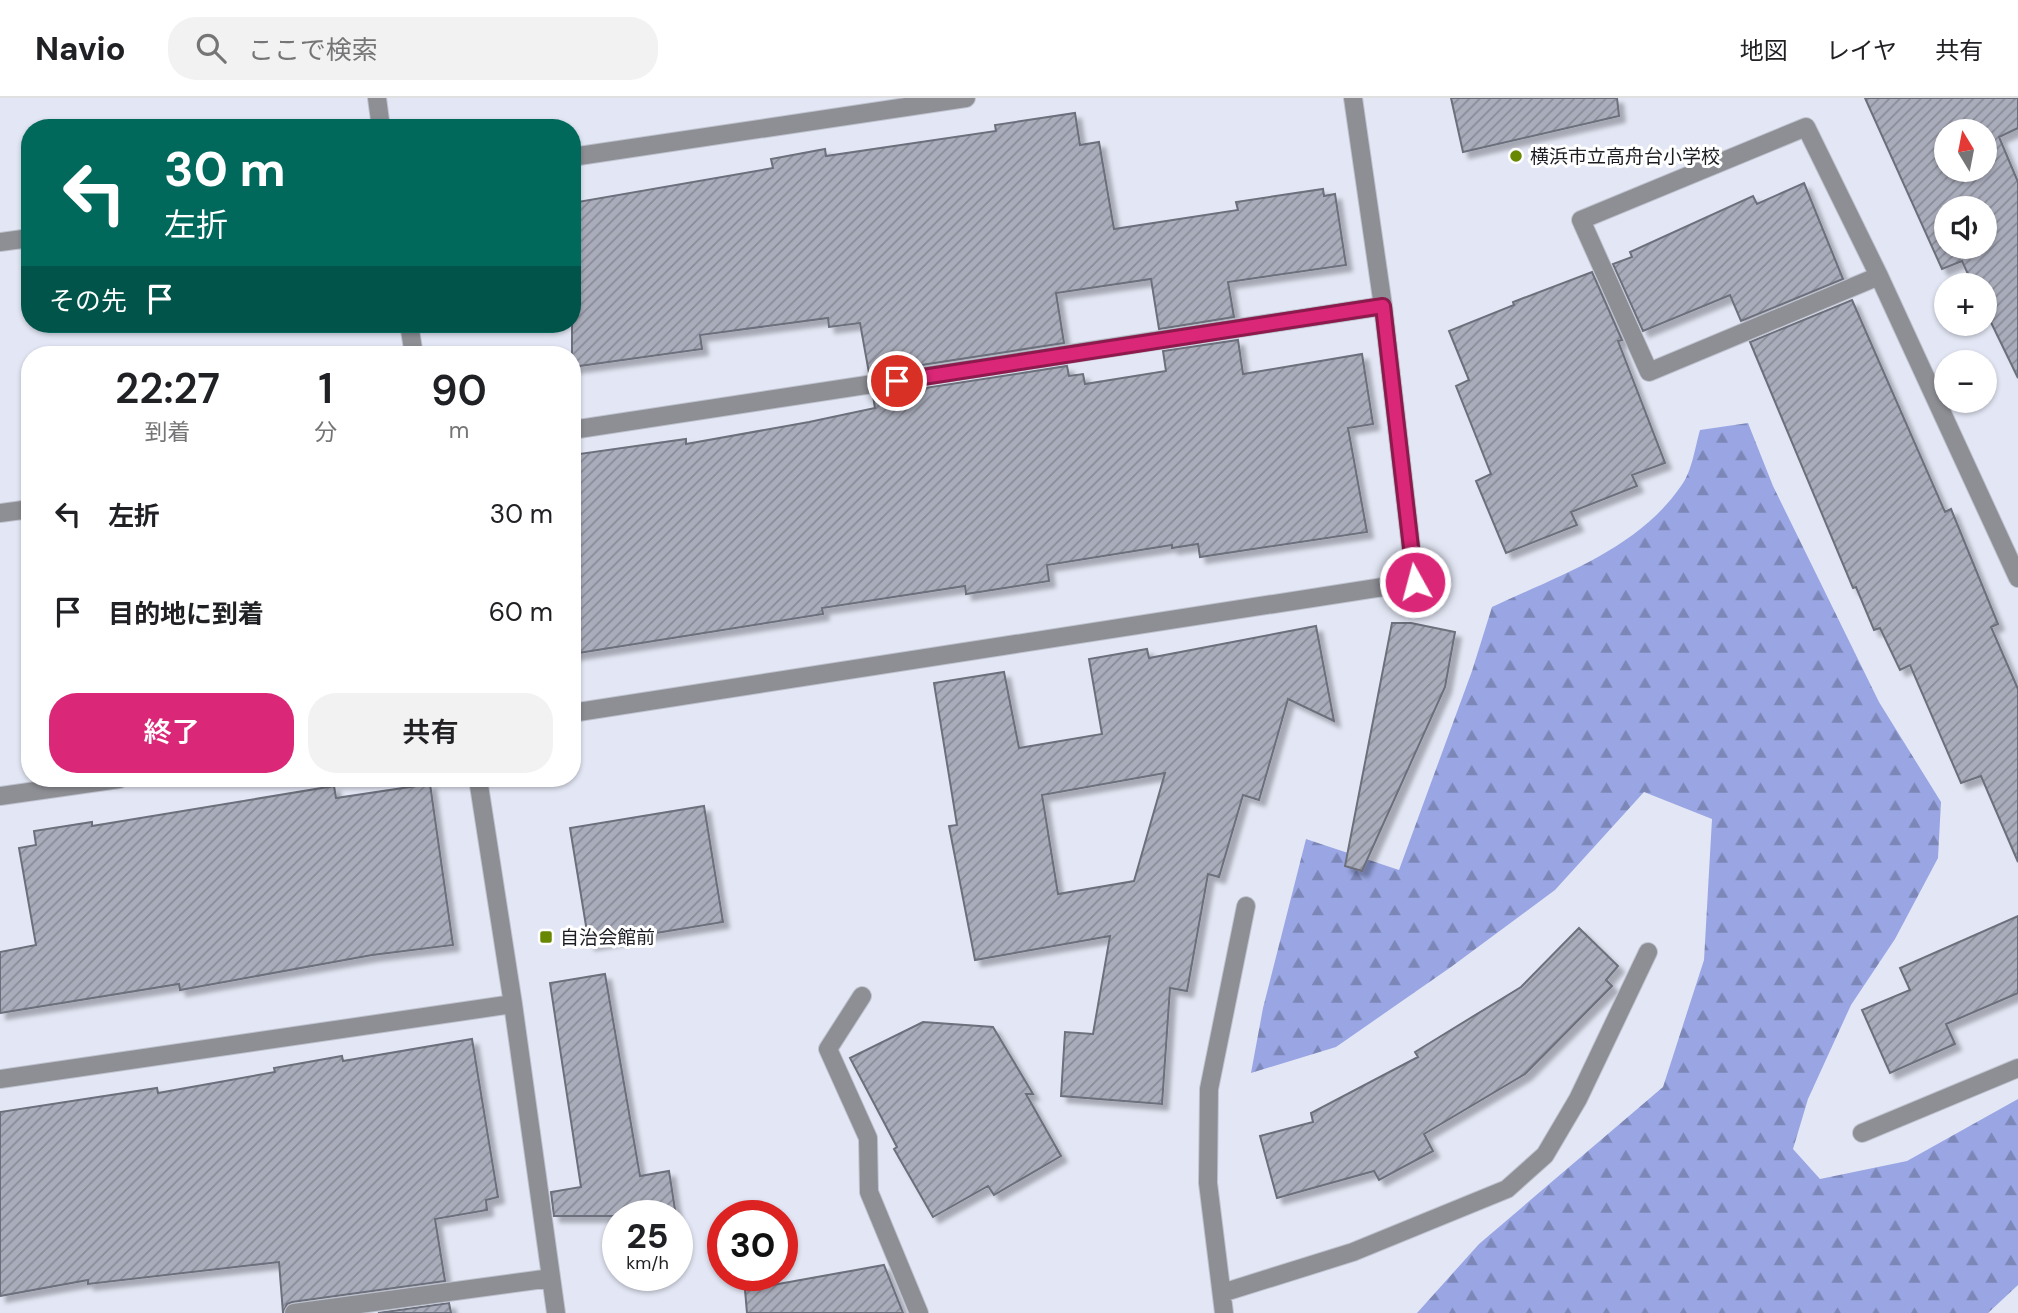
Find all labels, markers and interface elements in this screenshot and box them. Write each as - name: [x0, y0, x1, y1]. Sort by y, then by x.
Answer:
- search box: [168, 17, 658, 80]
- text: Navio: [35, 27, 126, 70]
- icon: search: [192, 29, 230, 67]
- text: ここで検索: [248, 33, 378, 67]
- text: 地図: [1740, 35, 1788, 66]
- text: レイヤ: [1826, 35, 1897, 66]
- text: 共有: [1935, 35, 1983, 66]
- north arrow: [1934, 119, 1997, 182]
- map controls: [1934, 119, 1997, 413]
- text: 30 m: [164, 137, 286, 201]
- place label: 横浜市立高舟台小学校: [1530, 144, 1720, 169]
- icon: left: [49, 147, 140, 238]
- marker: 横浜市立高舟台小学校: [1508, 148, 1524, 164]
- button: sound: [1934, 196, 1997, 259]
- text: 左折: [164, 204, 228, 246]
- button: +: [1934, 273, 1997, 336]
- icon: arrive: [141, 280, 179, 318]
- text: その先: [49, 284, 127, 318]
- button: −: [1934, 350, 1997, 413]
- pin: [867, 351, 927, 411]
- text: 22:27: [115, 361, 220, 416]
- text: 1: [318, 361, 333, 416]
- icon: arrive: [878, 362, 916, 400]
- text: 90: [431, 363, 487, 418]
- text: m: [449, 415, 469, 445]
- text: 到着: [144, 417, 190, 447]
- text: 分: [314, 417, 337, 447]
- icon: left: [49, 495, 87, 533]
- text: 30 m: [490, 497, 553, 531]
- text: 左折: [108, 499, 160, 533]
- position arrow: [1378, 545, 1452, 619]
- icon: arrive: [49, 593, 87, 631]
- text: 60 m: [489, 595, 553, 629]
- text: 目的地に到着: [108, 597, 264, 631]
- button: 終了: [49, 693, 294, 773]
- button: 共有: [308, 693, 553, 773]
- place label: 自治会館前: [560, 925, 655, 950]
- marker: 自治会館前: [538, 929, 554, 945]
- speed limit sign: 30: [707, 1200, 798, 1291]
- text: 25: [627, 1213, 668, 1259]
- text: km/h: [626, 1251, 669, 1275]

